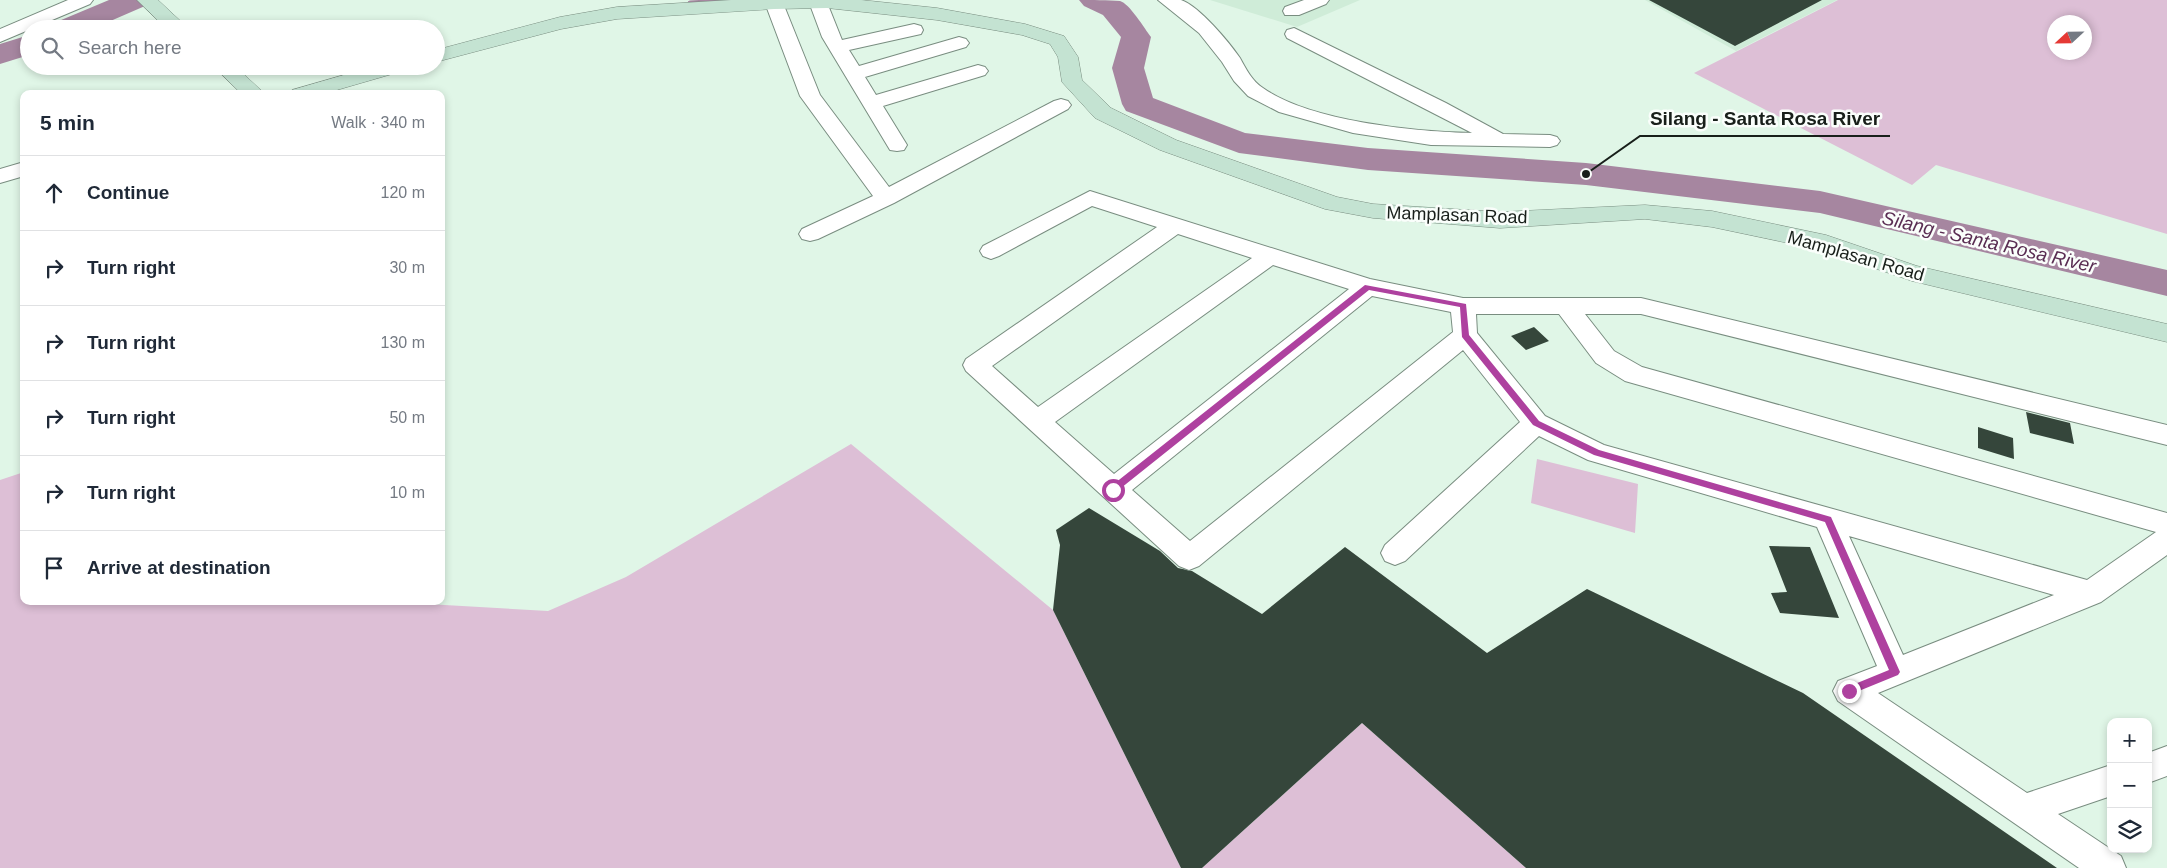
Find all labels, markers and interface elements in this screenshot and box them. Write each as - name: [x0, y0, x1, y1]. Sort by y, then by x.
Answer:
- north arrow: [2047, 15, 2092, 60]
- search box: [20, 20, 445, 75]
- icon: search: [38, 34, 66, 62]
- text: Search here: [78, 37, 182, 58]
- callout: Silang - Santa Rosa River: [1640, 102, 1890, 136]
- text: Silang - Santa Rosa River: [1650, 108, 1881, 129]
- text: 5 min: [40, 111, 95, 134]
- text: Walk · 340 m: [331, 114, 425, 131]
- icon: ahead: [40, 179, 68, 207]
- text: Continue: [87, 182, 169, 203]
- text: 120 m: [381, 184, 425, 201]
- street label: Mamplasan Road: [1386, 203, 1528, 227]
- water label: Silang - Santa Rosa River: [1880, 207, 2099, 277]
- street label: Mamplasan Road: [1785, 227, 1927, 285]
- icon: right: [40, 254, 68, 282]
- text: Turn right: [87, 257, 175, 278]
- text: 30 m: [389, 259, 425, 276]
- icon: right: [40, 329, 68, 357]
- text: Turn right: [87, 332, 175, 353]
- text: 130 m: [381, 334, 425, 351]
- icon: right: [40, 404, 68, 432]
- text: Turn right: [87, 407, 175, 428]
- text: 50 m: [389, 409, 425, 426]
- icon: right: [40, 479, 68, 507]
- route start: [1102, 479, 1125, 502]
- text: Turn right: [87, 482, 175, 503]
- text: 10 m: [389, 484, 425, 501]
- icon: arrive: [40, 554, 68, 582]
- text: Arrive at destination: [87, 557, 271, 578]
- route end: [1838, 680, 1861, 703]
- map controls: [2107, 718, 2152, 853]
- button: +: [2107, 718, 2152, 763]
- button: −: [2107, 763, 2152, 808]
- button: layers: [2107, 808, 2152, 853]

